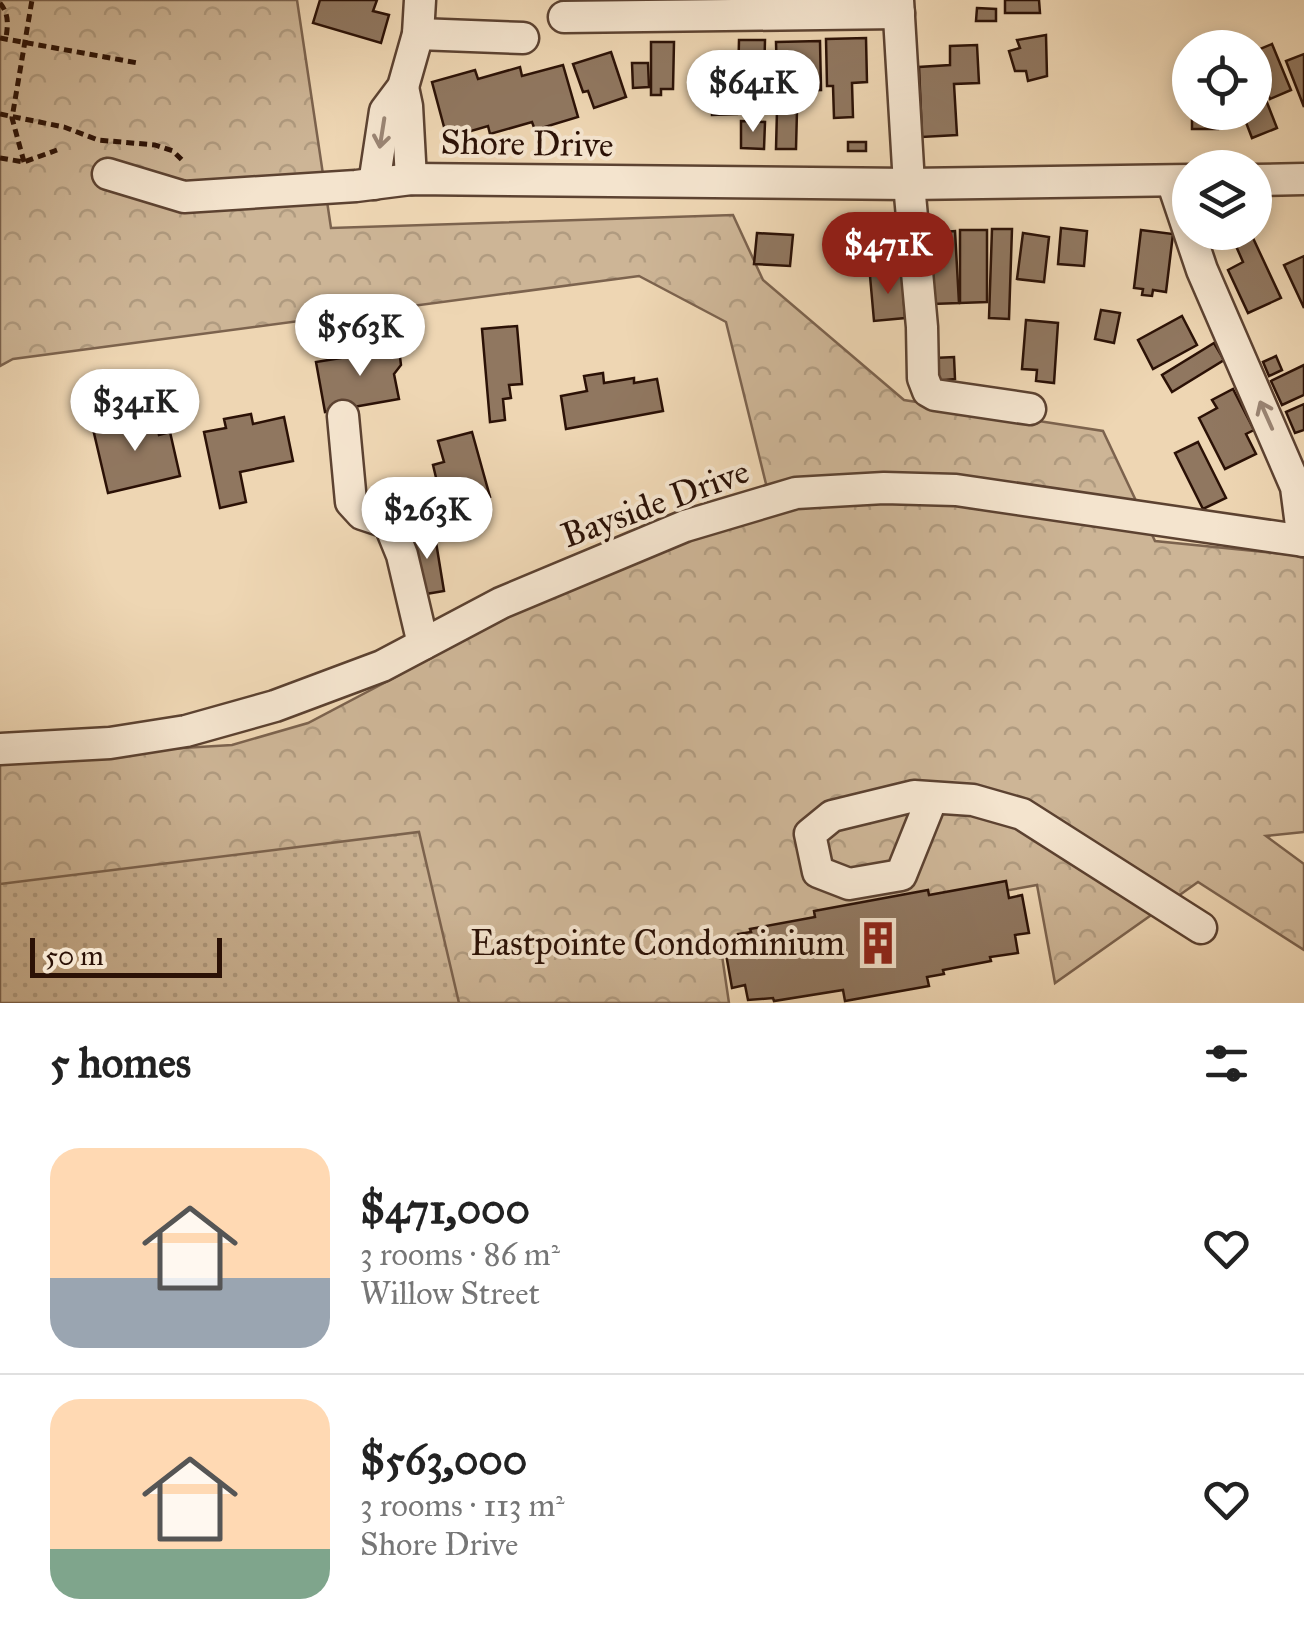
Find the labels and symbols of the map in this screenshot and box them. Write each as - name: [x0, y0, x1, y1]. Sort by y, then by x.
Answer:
- pin: $641K: [683, 50, 823, 135]
- one-way arrow: [372, 116, 390, 149]
- street label: Shore Drive: [440, 120, 614, 167]
- pin: $471K: [818, 212, 958, 297]
- pin: $563K: [290, 294, 430, 379]
- pin: $341K: [65, 369, 205, 454]
- one-way arrow: [1256, 400, 1274, 431]
- street label: Bayside Drive: [555, 450, 755, 557]
- pin: $263K: [357, 477, 497, 562]
- building icon: Eastpointe Condominium: [854, 919, 902, 967]
- place label: Eastpointe Condominium: [470, 922, 845, 965]
- scale bar: [30, 933, 222, 978]

